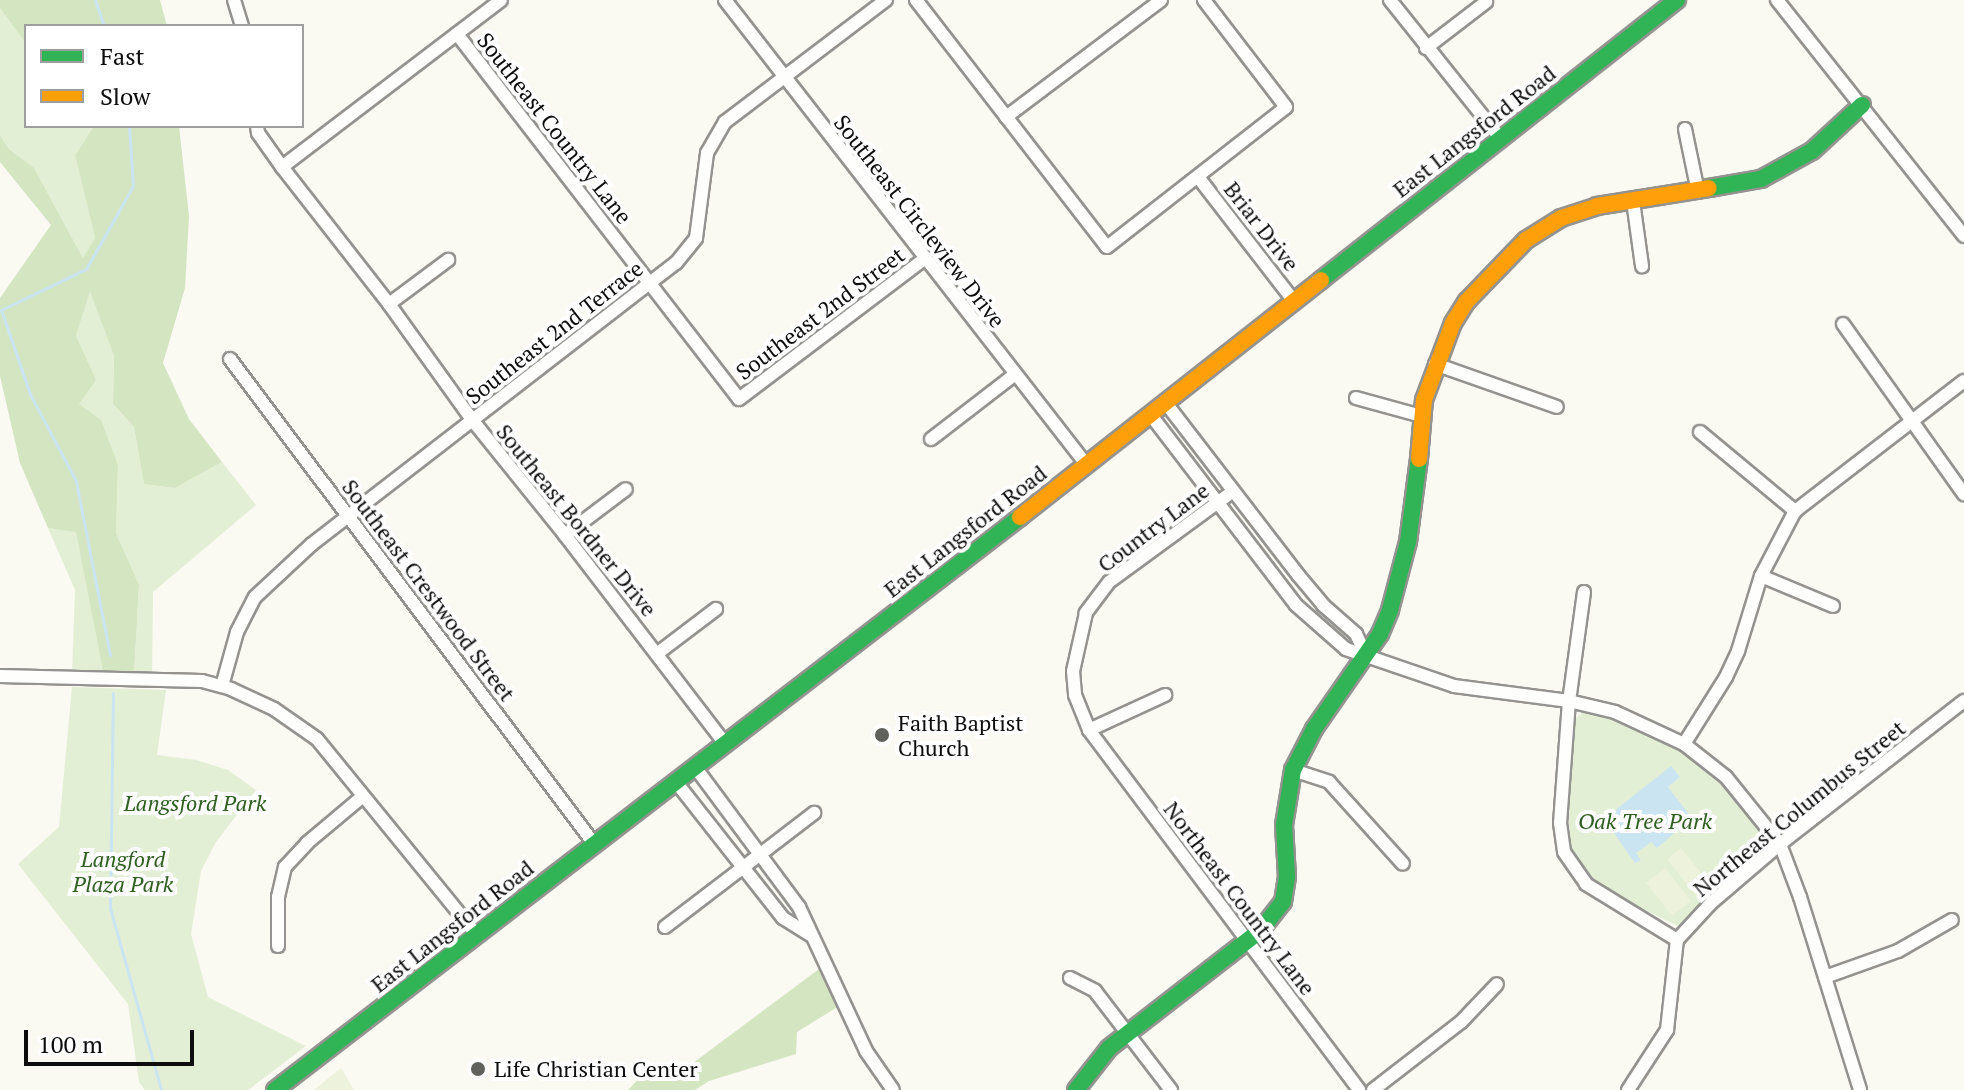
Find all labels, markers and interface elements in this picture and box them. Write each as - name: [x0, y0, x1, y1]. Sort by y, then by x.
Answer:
- legend: [24, 24, 304, 128]
- street label: Southeast Country Lane: [472, 27, 638, 229]
- text: Fast: [100, 40, 144, 72]
- street label: East Langsford Road: [1388, 59, 1560, 203]
- text: Slow: [100, 80, 151, 112]
- street label: Southeast Circleview Drive: [829, 110, 1011, 332]
- street label: Briar Drive: [1219, 176, 1305, 276]
- street label: Southeast 2nd Street: [731, 241, 909, 385]
- street label: Southeast 2nd Terrace: [460, 255, 648, 409]
- street label: Southeast Bordner Drive: [491, 419, 663, 621]
- street label: East Langsford Road: [879, 459, 1051, 603]
- street label: Southeast Crestwood Street: [337, 474, 521, 706]
- street label: Country Lane: [1092, 477, 1214, 577]
- place label: Faith Baptist Church: [898, 709, 1023, 760]
- street label: Northeast Columbus Street: [1688, 714, 1910, 902]
- marker: Faith Baptist Church: [873, 726, 891, 744]
- park label: Langsford Park: [124, 790, 266, 816]
- street label: Northeast Country Lane: [1159, 796, 1321, 1000]
- park label: Oak Tree Park: [1578, 808, 1712, 834]
- park label: Langford Plaza Park: [73, 845, 173, 896]
- street label: East Langsford Road: [366, 854, 538, 998]
- scale bar: [28, 1014, 198, 1064]
- text: 100 m: [38, 1028, 103, 1060]
- place label: Life Christian Center: [494, 1056, 698, 1082]
- marker: Life Christian Center: [469, 1060, 487, 1078]

